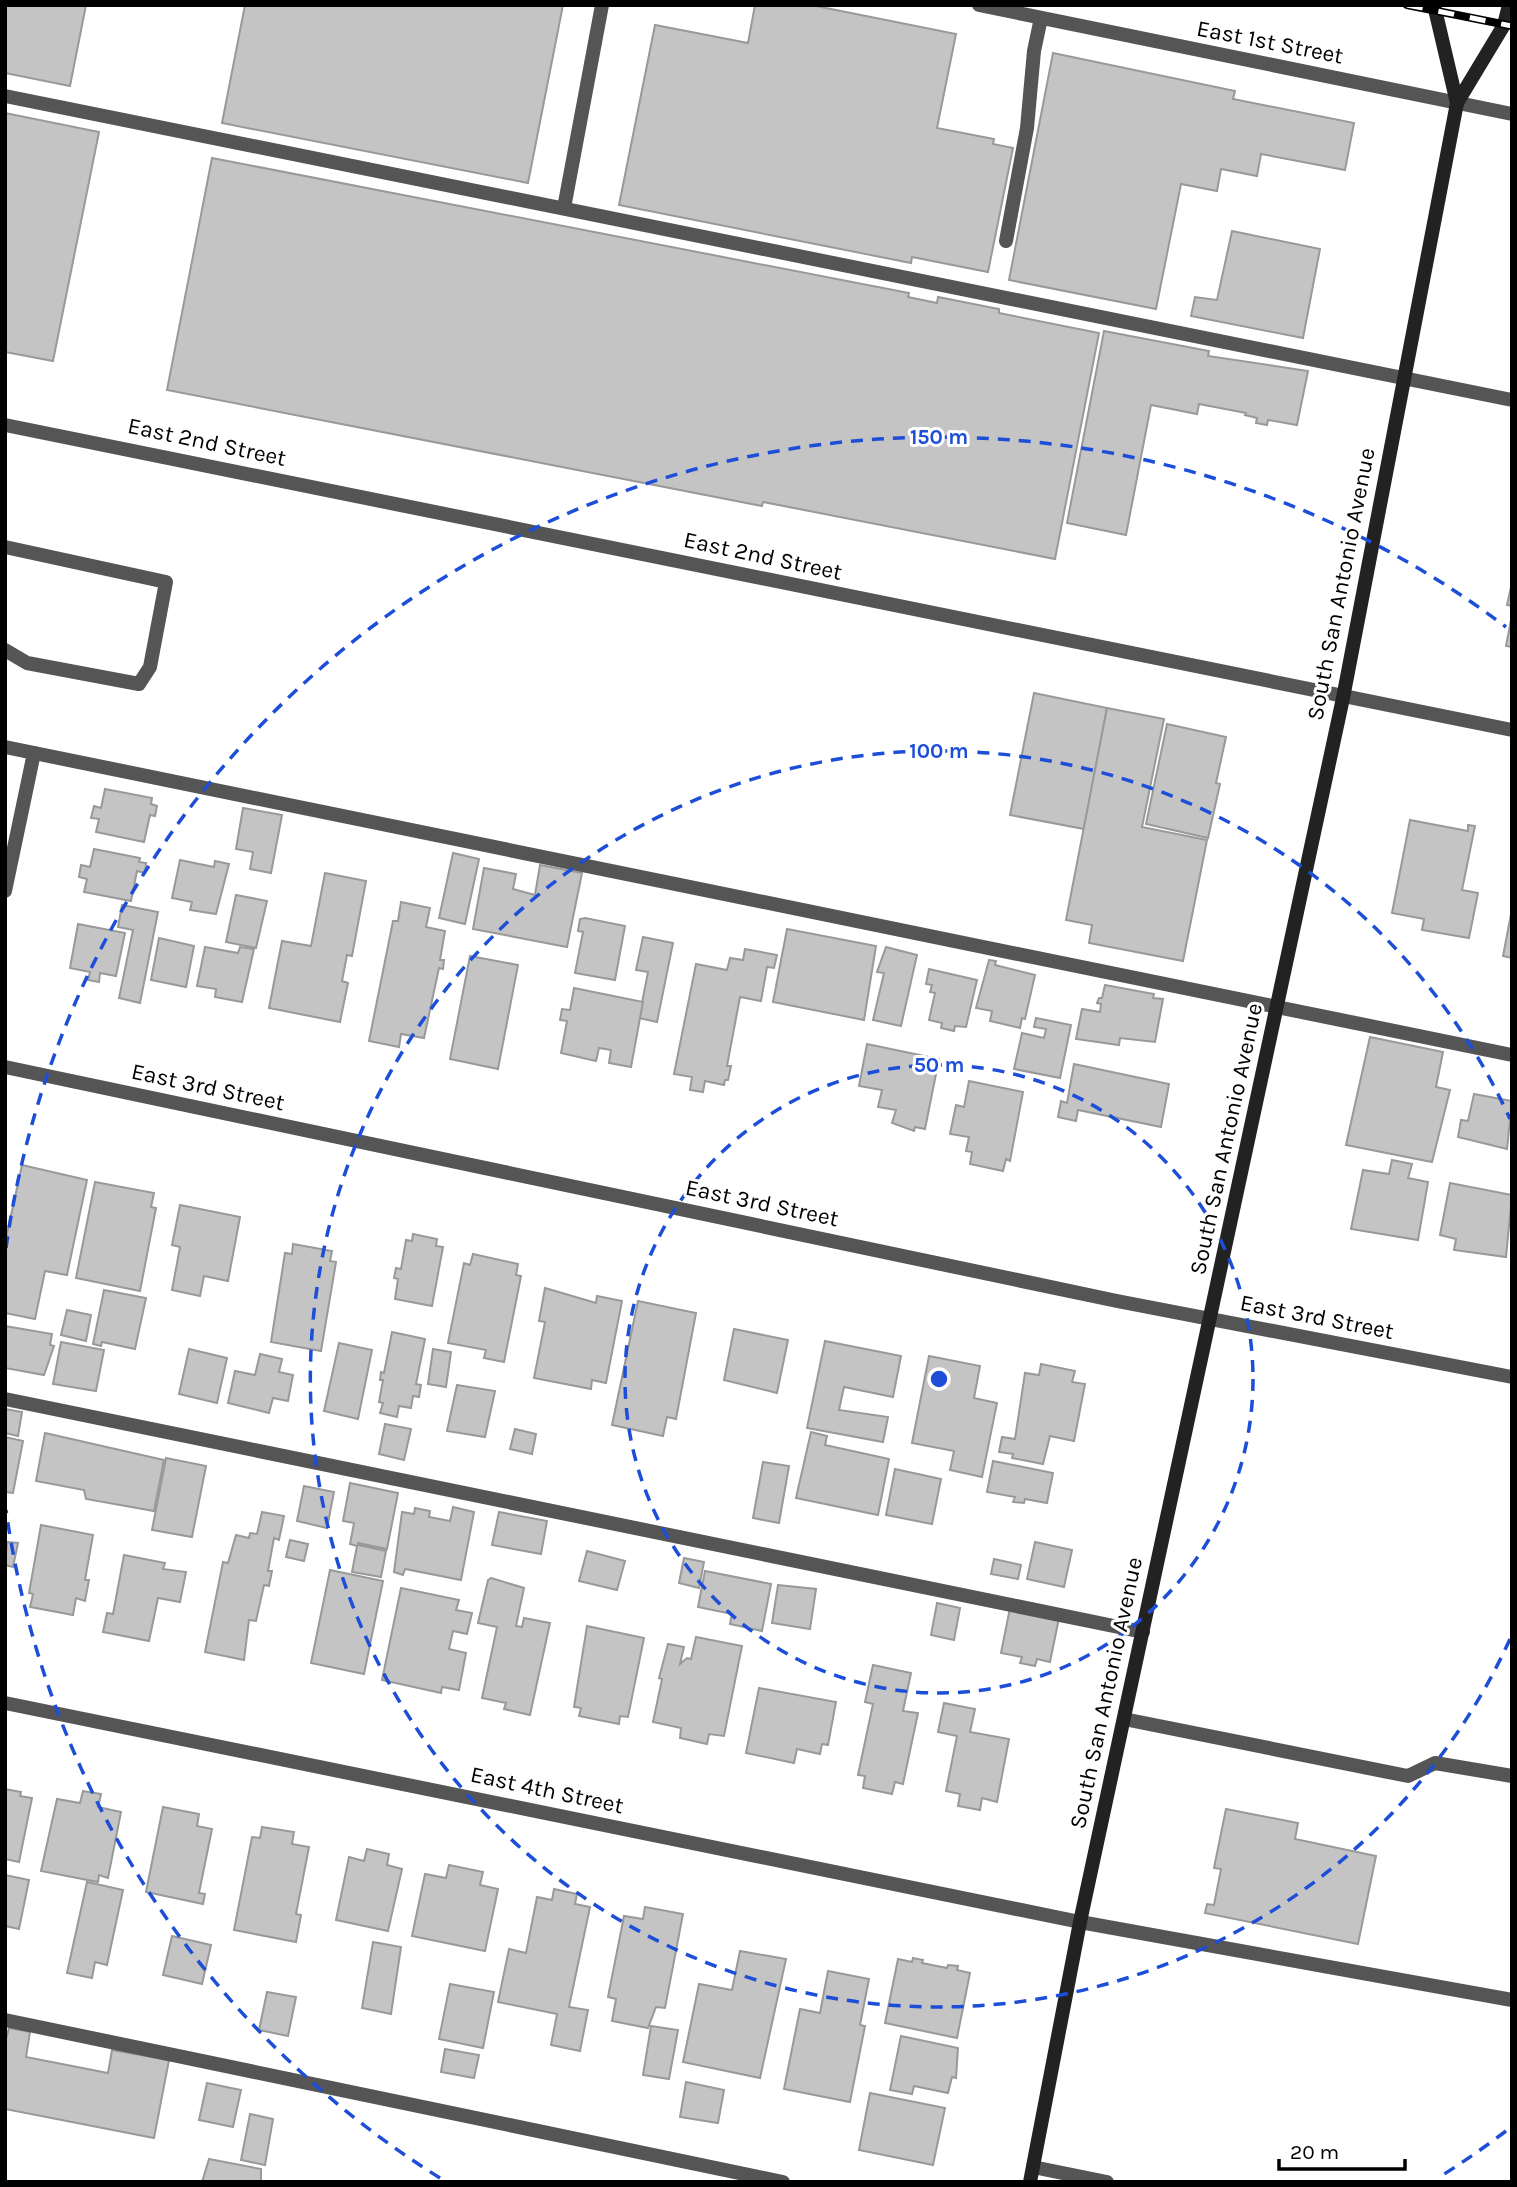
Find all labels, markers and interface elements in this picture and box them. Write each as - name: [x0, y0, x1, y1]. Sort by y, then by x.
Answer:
- street label: East 1st Street: [1194, 15, 1346, 70]
- street label: East 2nd Street: [125, 412, 289, 472]
- text: 150 m: [910, 425, 968, 449]
- street label: South San Antonio Avenue: [1301, 445, 1381, 723]
- street label: East 2nd Street: [681, 526, 845, 586]
- text: 100 m: [909, 739, 969, 763]
- street label: South San Antonio Avenue: [1184, 1001, 1268, 1277]
- text: 50 m: [914, 1053, 964, 1077]
- street label: East 3rd Street: [129, 1058, 287, 1116]
- street label: East 3rd Street: [683, 1174, 841, 1232]
- street label: East 3rd Street: [1238, 1289, 1396, 1345]
- centre of rings: [927, 1367, 951, 1391]
- street label: South San Antonio Avenue: [1064, 1555, 1148, 1831]
- street label: East 4th Street: [468, 1761, 626, 1819]
- scale bar: [1279, 2128, 1405, 2172]
- text: 20 m: [1290, 2140, 1339, 2164]

